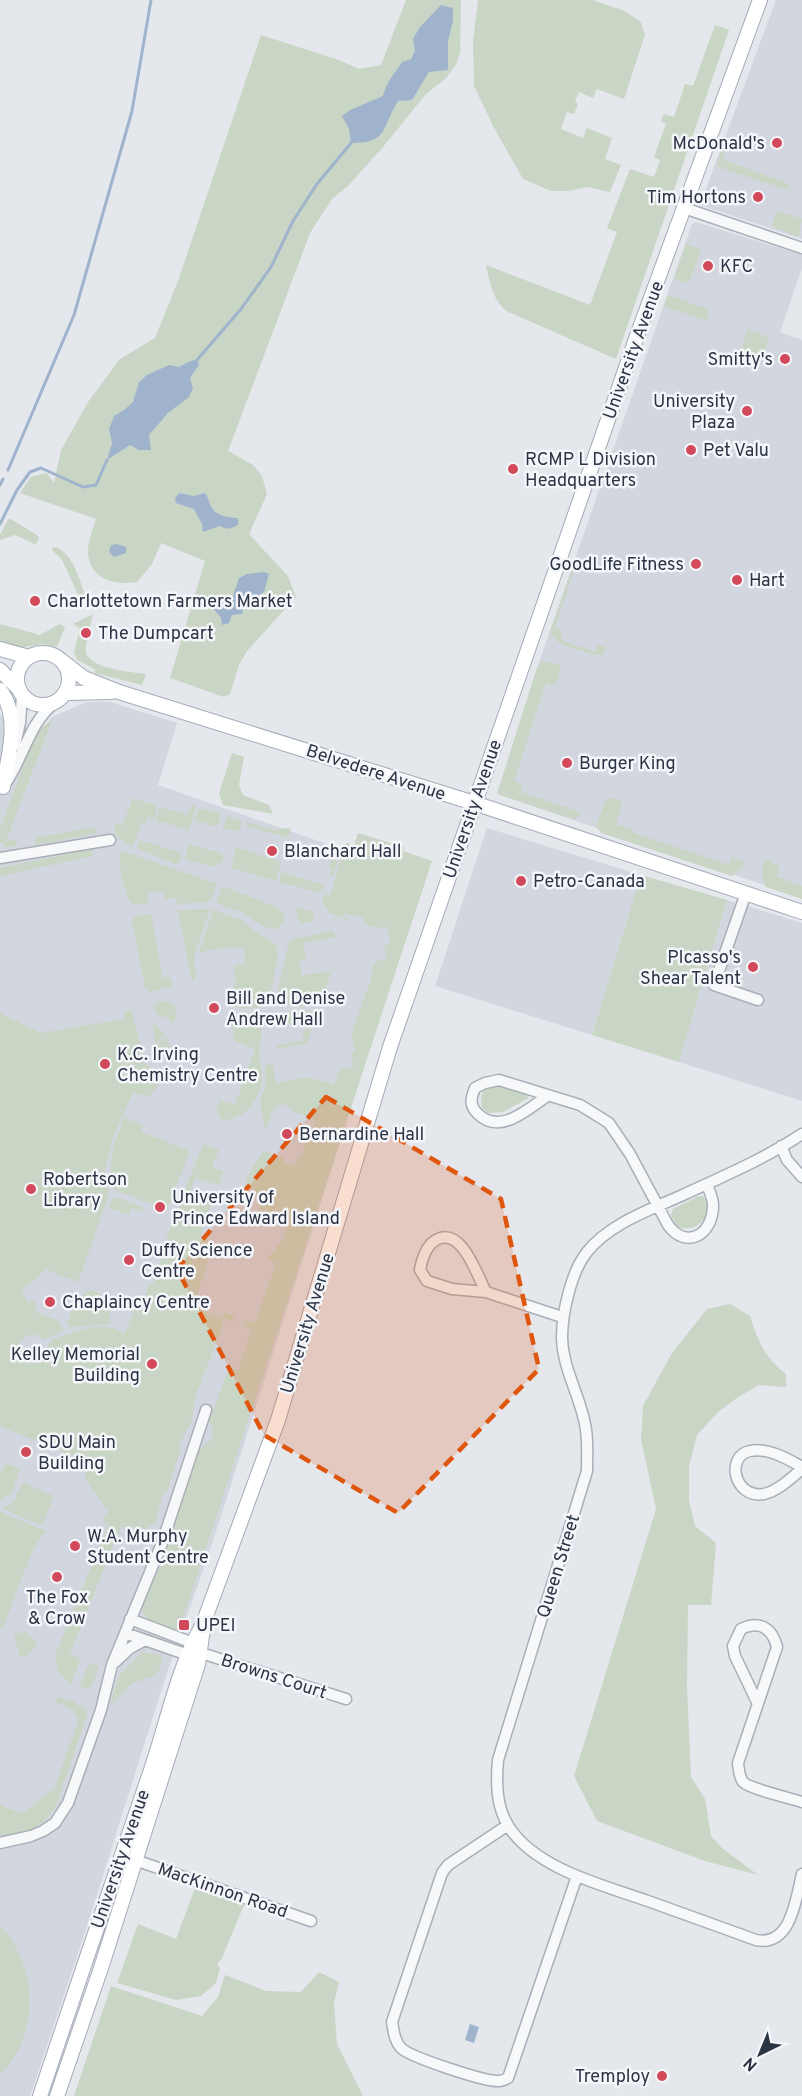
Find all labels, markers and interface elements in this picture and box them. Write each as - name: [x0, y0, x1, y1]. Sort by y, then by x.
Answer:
- place label: McDonald's: [673, 133, 765, 156]
- marker: McDonald's: [770, 136, 784, 150]
- place label: Tim Hortons: [646, 187, 746, 210]
- marker: Tim Hortons: [751, 190, 765, 204]
- place label: KFC: [720, 256, 753, 279]
- marker: KFC: [701, 259, 715, 273]
- street label: University Avenue: [599, 278, 670, 423]
- place label: Smitty's: [708, 349, 773, 372]
- marker: Smitty's: [778, 352, 792, 366]
- place label: University Plaza: [653, 391, 735, 435]
- marker: University Plaza: [740, 404, 754, 418]
- place label: Pet Valu: [703, 440, 769, 463]
- marker: Pet Valu: [684, 443, 698, 457]
- place label: RCMP L Division Headquarters: [525, 449, 656, 493]
- marker: RCMP L Division Headquarters: [506, 462, 520, 476]
- place label: GoodLife Fitness: [549, 554, 684, 577]
- marker: GoodLife Fitness: [689, 557, 703, 571]
- place label: Hart: [749, 570, 785, 593]
- marker: Hart: [730, 573, 744, 587]
- place label: Charlottetown Farmers Market: [47, 591, 293, 614]
- marker: Charlottetown Farmers Market: [28, 594, 42, 608]
- place label: The Dumpcart: [98, 623, 214, 646]
- marker: The Dumpcart: [79, 626, 93, 640]
- street label: University Avenue: [439, 737, 508, 882]
- street label: Belvedere Avenue: [303, 740, 448, 807]
- place label: Burger King: [579, 753, 676, 776]
- marker: Burger King: [560, 756, 574, 770]
- place label: Blanchard Hall: [284, 841, 401, 864]
- marker: Blanchard Hall: [265, 844, 279, 858]
- place label: Petro-Canada: [533, 871, 645, 894]
- marker: Petro-Canada: [514, 874, 528, 888]
- place label: PIcasso's Shear Talent: [640, 947, 741, 991]
- marker: PIcasso's Shear Talent: [746, 960, 760, 974]
- place label: Bill and Denise Andrew Hall: [226, 988, 345, 1032]
- marker: Bill and Denise Andrew Hall: [207, 1001, 221, 1015]
- place label: K.C. Irving Chemistry Centre: [117, 1044, 258, 1088]
- marker: K.C. Irving Chemistry Centre: [98, 1057, 112, 1071]
- place label: Bernardine Hall: [299, 1124, 424, 1147]
- marker: Bernardine Hall: [280, 1127, 294, 1141]
- place label: Robertson Library: [43, 1169, 127, 1213]
- marker: Robertson Library: [24, 1182, 38, 1196]
- place label: University of Prince Edward Island: [172, 1187, 340, 1231]
- marker: University of Prince Edward Island: [153, 1200, 167, 1214]
- place label: Duffy Science Centre: [141, 1240, 252, 1284]
- street label: University Avenue: [276, 1250, 341, 1396]
- marker: Duffy Science Centre: [122, 1253, 136, 1267]
- place label: Chaplaincy Centre: [62, 1292, 210, 1315]
- marker: Chaplaincy Centre: [43, 1295, 57, 1309]
- place label: Kelley Memorial Building: [11, 1344, 140, 1388]
- marker: Kelley Memorial Building: [145, 1357, 159, 1371]
- place label: SDU Main Building: [38, 1432, 116, 1476]
- marker: SDU Main Building: [19, 1445, 33, 1459]
- street label: Queen Street: [533, 1512, 586, 1621]
- place label: W.A. Murphy Student Centre: [87, 1526, 209, 1570]
- marker: W.A. Murphy Student Centre: [68, 1539, 82, 1553]
- marker: The Fox & Crow: [50, 1570, 64, 1584]
- place label: The Fox & Crow: [26, 1587, 88, 1631]
- place label: UPEI: [196, 1615, 236, 1638]
- marker: UPEI: [177, 1618, 191, 1632]
- street label: Browns Court: [218, 1649, 329, 1705]
- street label: University Avenue: [87, 1787, 156, 1932]
- street label: MacKinnon Road: [155, 1858, 290, 1924]
- north arrow: [730, 2024, 790, 2084]
- text: N: [740, 2052, 762, 2075]
- place label: Tremploy: [575, 2066, 650, 2089]
- marker: Tremploy: [655, 2069, 669, 2083]

